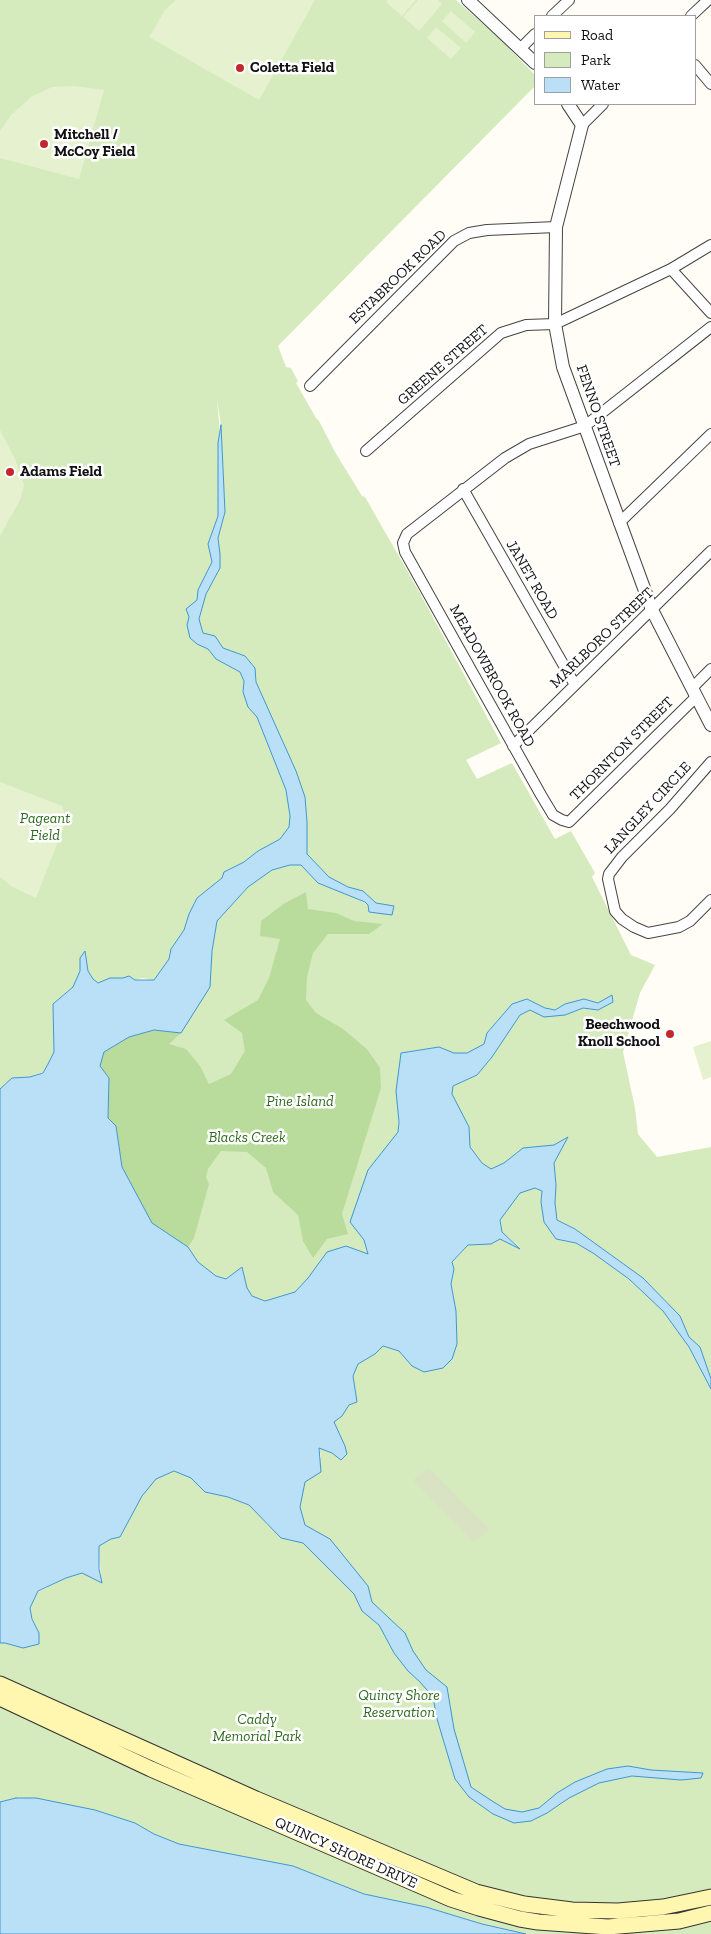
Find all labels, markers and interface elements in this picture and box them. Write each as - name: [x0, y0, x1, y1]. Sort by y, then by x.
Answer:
- legend: [534, 15, 696, 105]
- text: Road: [581, 26, 613, 44]
- text: Park: [581, 51, 611, 69]
- place label: Coletta Field: [250, 59, 334, 77]
- marker: Coletta Field: [234, 62, 246, 74]
- text: Water: [581, 76, 621, 94]
- place label: Mitchell / McCoy Field: [54, 126, 135, 161]
- marker: Mitchell / McCoy Field: [38, 138, 50, 150]
- street label: ESTABROOK ROAD: [346, 226, 450, 328]
- street label: GREENE STREET: [394, 321, 492, 409]
- street label: FENNO STREET: [572, 362, 624, 470]
- place label: Adams Field: [20, 463, 102, 481]
- marker: Adams Field: [4, 466, 16, 478]
- street label: JANET ROAD: [502, 537, 562, 623]
- street label: MARLBORO STREET: [546, 584, 658, 692]
- street label: MEADOWBROOK ROAD: [445, 602, 539, 750]
- street label: THORNTON STREET: [566, 693, 678, 805]
- street label: LANGLEY CIRCLE: [601, 758, 695, 858]
- park label: Pageant Field: [20, 810, 70, 845]
- place label: Beechwood Knoll School: [578, 1016, 660, 1051]
- marker: Beechwood Knoll School: [664, 1028, 676, 1040]
- park label: Pine Island: [266, 1093, 334, 1111]
- park label: Blacks Creek: [208, 1129, 286, 1147]
- park label: Quincy Shore Reservation: [358, 1687, 440, 1722]
- park label: Caddy Memorial Park: [212, 1711, 302, 1746]
- street label: QUINCY SHORE DRIVE: [272, 1813, 420, 1893]

